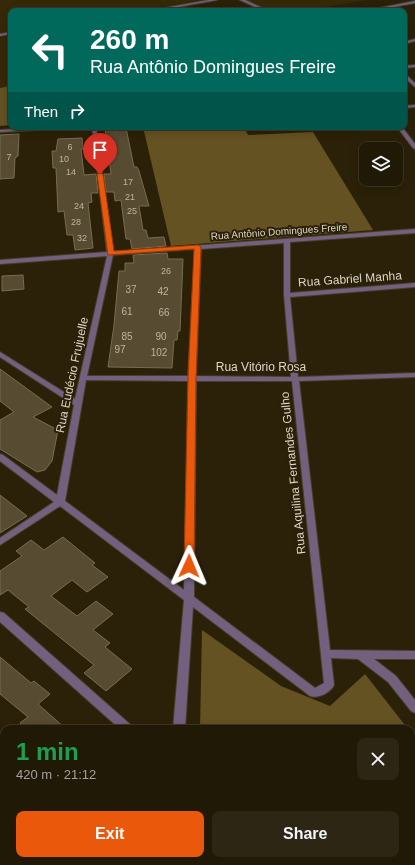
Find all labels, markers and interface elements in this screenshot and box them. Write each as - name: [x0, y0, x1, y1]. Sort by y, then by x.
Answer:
- icon: left: [24, 24, 76, 76]
- text: 260 m: [90, 24, 169, 55]
- text: Rua Antônio Domingues Freire: [90, 57, 336, 77]
- icon: right: [66, 100, 88, 122]
- text: Then: [24, 103, 58, 120]
- pin: [83, 133, 117, 174]
- icon: arrive: [89, 139, 111, 161]
- house number: 6: [67, 142, 73, 152]
- map controls: [359, 142, 403, 186]
- button: layers: [359, 142, 403, 186]
- house number: 7: [6, 152, 12, 162]
- house number: 10: [59, 154, 69, 164]
- house number: 14: [66, 167, 76, 177]
- house number: 17: [123, 177, 133, 187]
- house number: 21: [125, 192, 135, 202]
- house number: 24: [74, 201, 84, 211]
- house number: 25: [127, 206, 137, 216]
- house number: 28: [71, 217, 81, 227]
- street label: Rua Antônio Domingues Freire: [210, 221, 348, 242]
- house number: 32: [77, 233, 87, 243]
- house number: 26: [161, 266, 171, 276]
- street label: Rua Gabriel Manha: [298, 268, 403, 290]
- house number: 37: [125, 284, 137, 295]
- house number: 42: [157, 286, 169, 297]
- house number: 61: [121, 306, 133, 317]
- house number: 66: [158, 307, 170, 318]
- street label: Rua Eudécio Frujuelle: [53, 315, 91, 434]
- house number: 85: [121, 331, 133, 342]
- house number: 90: [155, 331, 167, 342]
- house number: 97: [114, 344, 126, 355]
- house number: 102: [151, 347, 168, 358]
- street label: Rua Vitório Rosa: [216, 360, 307, 374]
- street label: Rua Aquilina Fernandes Gulho: [277, 391, 309, 555]
- position arrow: [168, 545, 210, 587]
- text: 1 min: [16, 738, 79, 765]
- button: close: [357, 738, 399, 780]
- text: 420 m · 21:12: [16, 767, 96, 782]
- button: Exit: [16, 811, 204, 857]
- button: Share: [212, 811, 399, 857]

